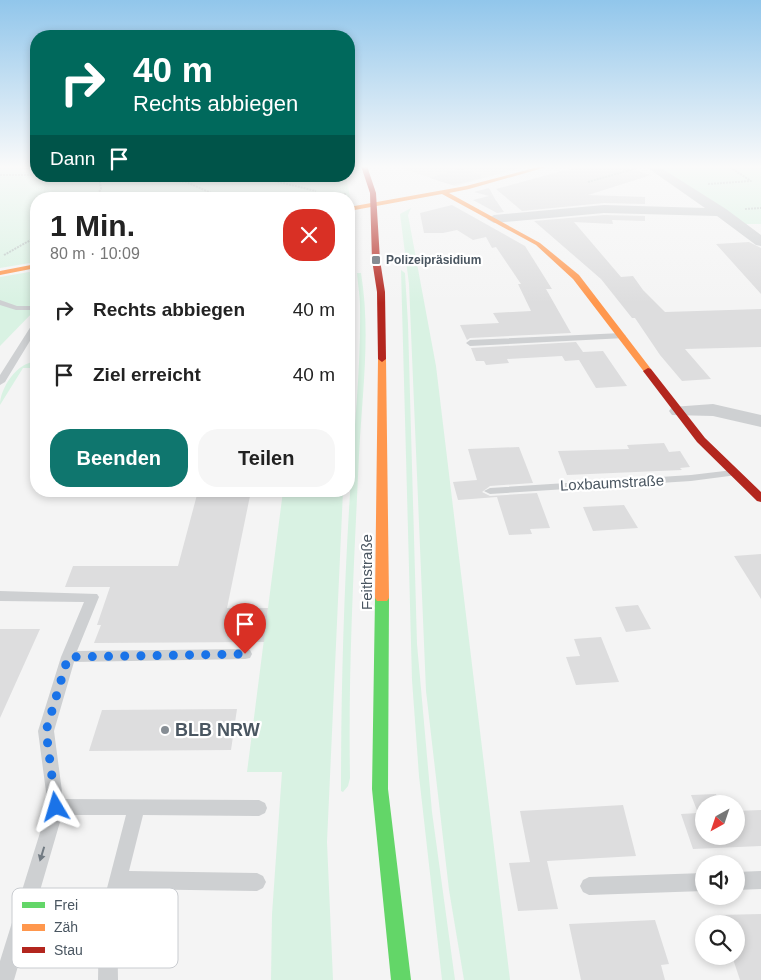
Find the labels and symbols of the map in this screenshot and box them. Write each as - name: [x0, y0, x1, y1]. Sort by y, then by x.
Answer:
- place label: Polizeipräsidium: [386, 253, 481, 267]
- marker: Polizeipräsidium: [370, 254, 382, 266]
- street label: Loxbaumstraße: [559, 471, 664, 494]
- street label: Feithstraße: [358, 534, 375, 610]
- pin: [224, 603, 266, 654]
- place label: BLB NRW: [175, 720, 260, 740]
- marker: BLB NRW: [159, 724, 171, 736]
- position arrow: [29, 780, 81, 832]
- north arrow: [695, 795, 745, 845]
- one-way arrow: [37, 847, 45, 862]
- legend: [12, 888, 178, 968]
- text: Frei: [54, 897, 78, 913]
- text: Zäh: [54, 919, 78, 935]
- text: Stau: [54, 942, 83, 958]

